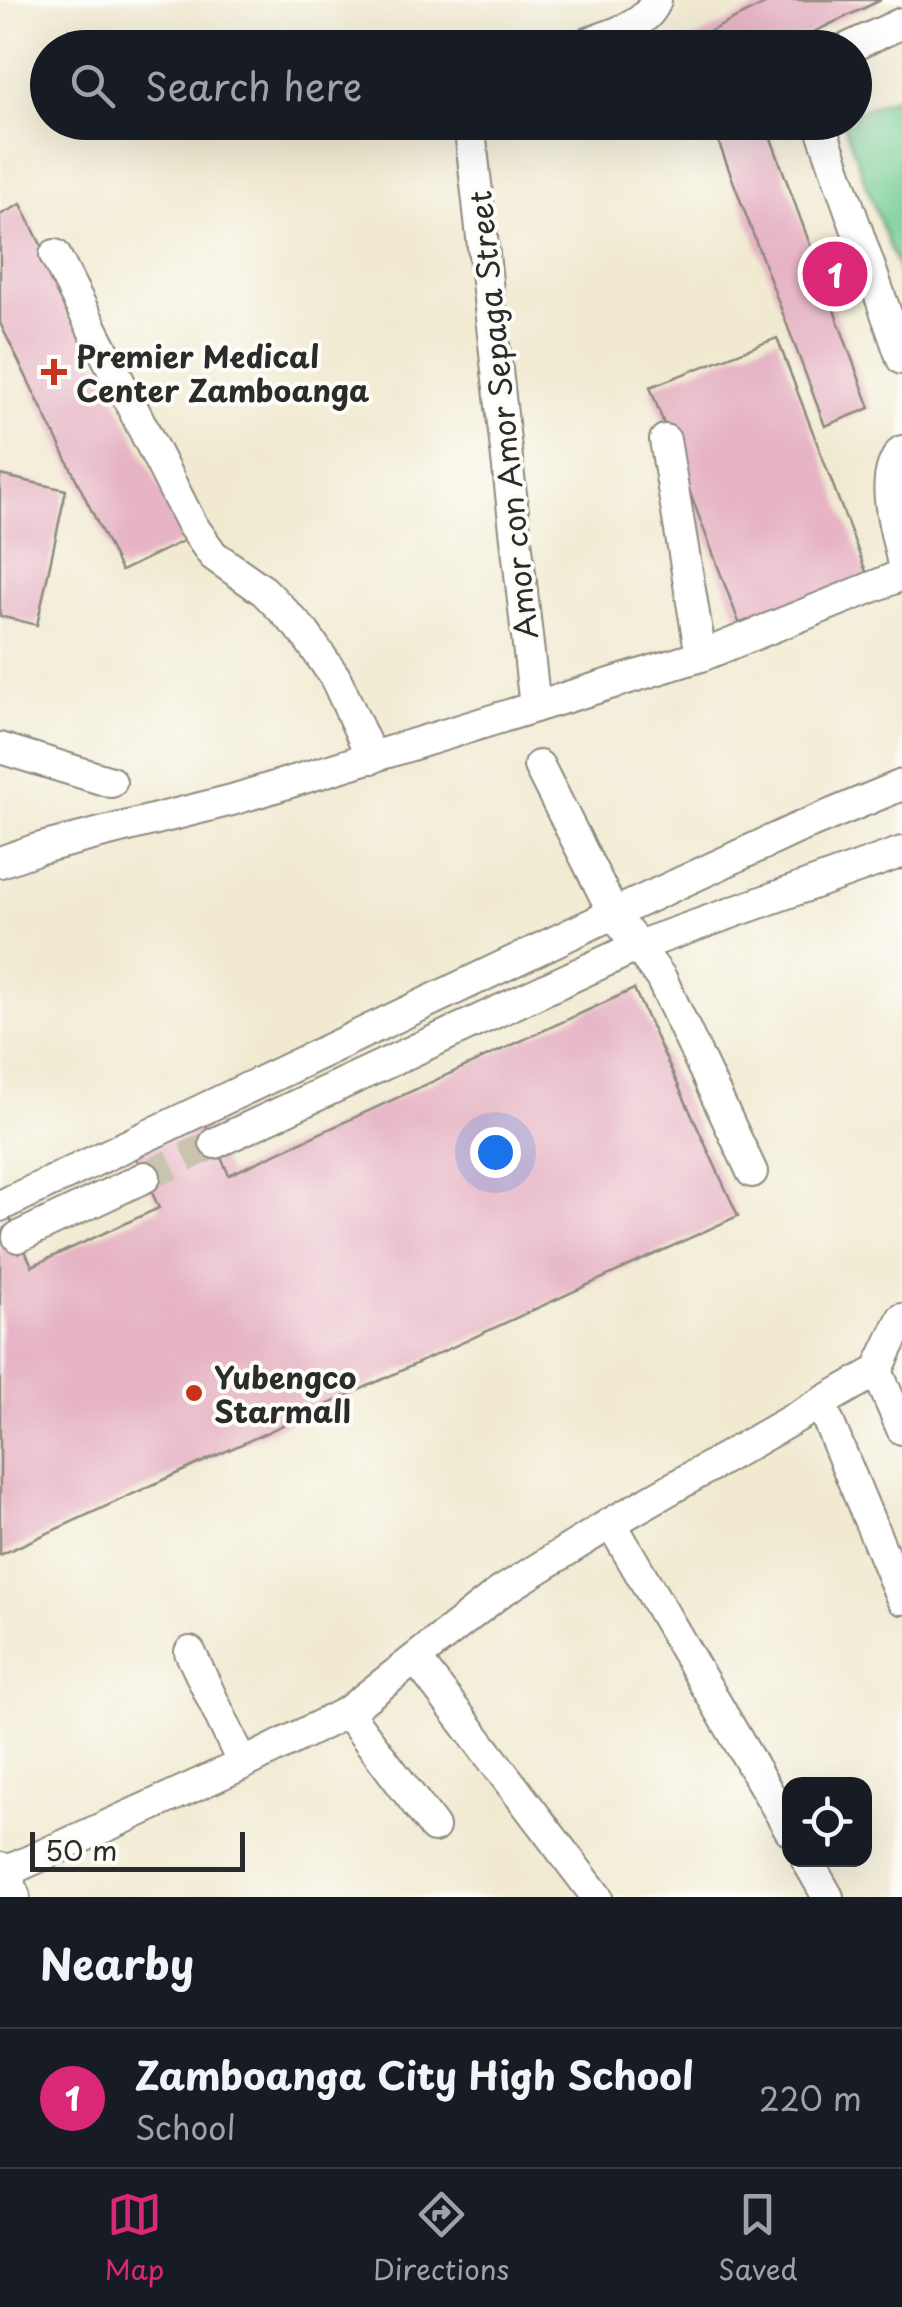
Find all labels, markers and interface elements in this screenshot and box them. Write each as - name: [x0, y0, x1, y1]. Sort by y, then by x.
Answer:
- search box: [30, 30, 872, 140]
- text: Search here: [145, 57, 362, 114]
- icon: search: [65, 58, 120, 113]
- street label: Amor con Amor Sepaga Street: [456, 188, 548, 642]
- pin: 1: [802, 236, 868, 312]
- place label: Premier Medical Center Zamboanga: [76, 333, 370, 412]
- marker: Premier Medical Center Zamboanga: [41, 359, 67, 385]
- your location: [470, 1127, 521, 1178]
- place label: Yubengco Starmall: [214, 1354, 357, 1433]
- marker: Yubengco Starmall: [183, 1382, 205, 1404]
- map controls: [782, 1777, 872, 1867]
- button: locate: [782, 1777, 872, 1867]
- scale bar: [30, 1827, 245, 1872]
- text: 50 m: [45, 1828, 118, 1871]
- text: Nearby: [40, 1931, 194, 1994]
- text: Zamboanga City High School: [135, 2046, 694, 2103]
- text: 1: [65, 2074, 80, 2122]
- text: 220 m: [759, 2074, 862, 2122]
- text: School: [135, 2103, 236, 2151]
- tab: Map: [104, 2187, 164, 2290]
- tab: Directions: [373, 2187, 509, 2290]
- tab: Saved: [718, 2187, 798, 2290]

